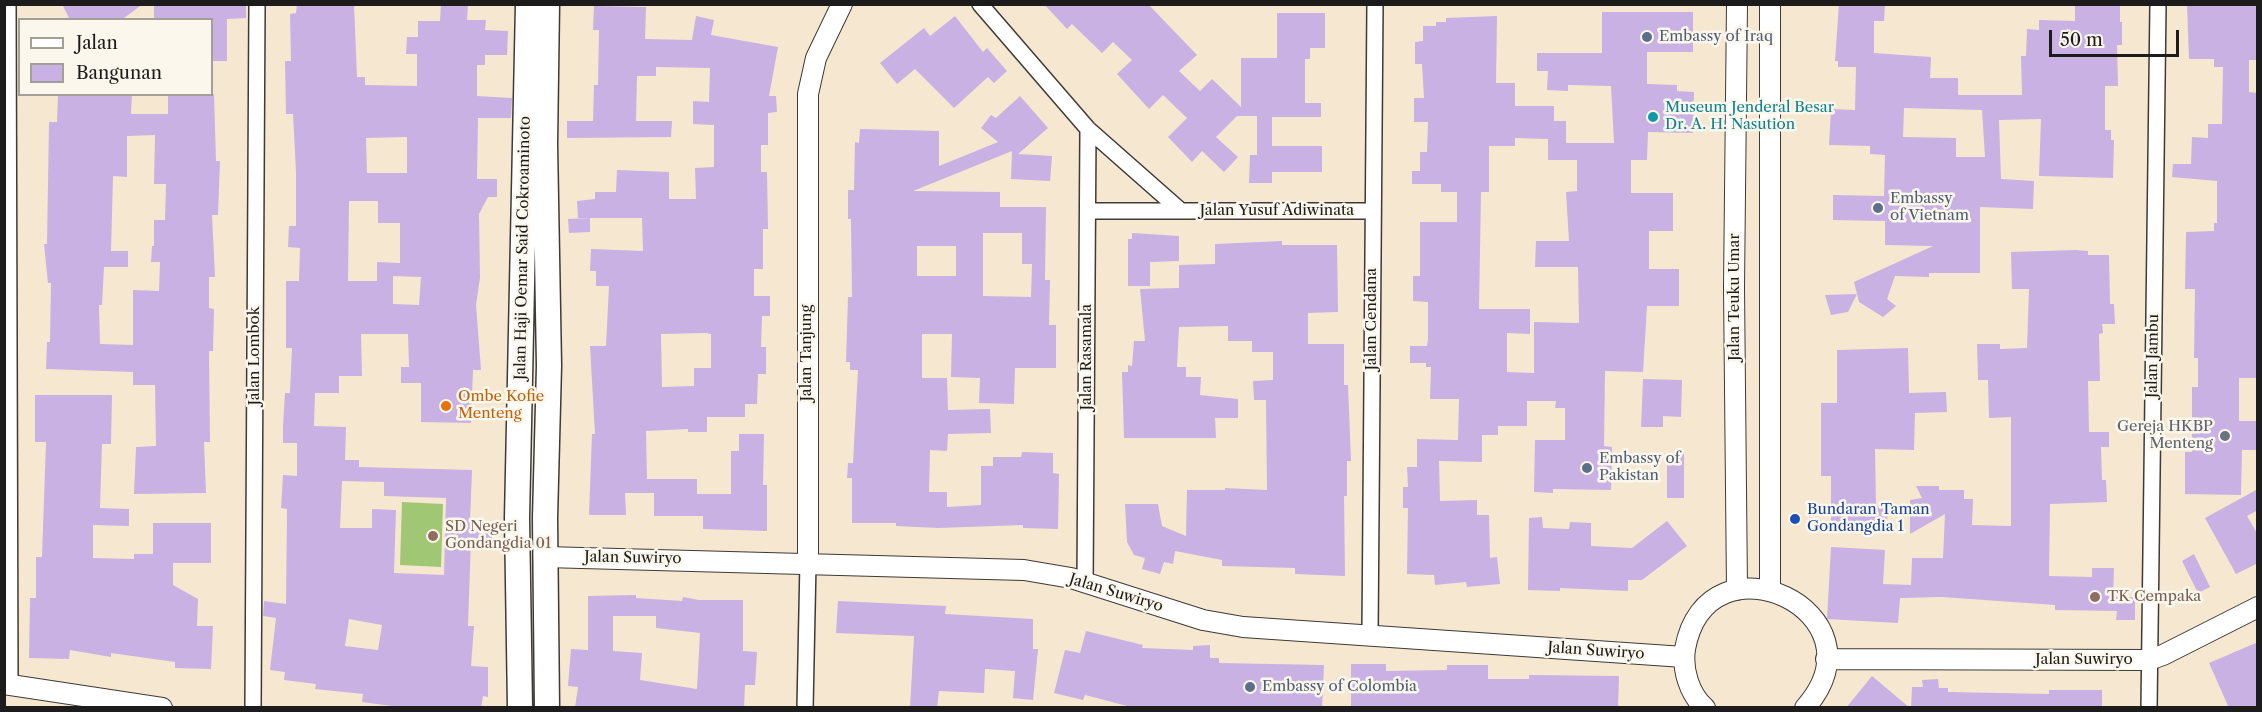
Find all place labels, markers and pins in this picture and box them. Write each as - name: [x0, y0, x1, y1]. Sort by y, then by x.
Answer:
- place label: Embassy of Iraq: [1659, 28, 1773, 46]
- marker: Embassy of Iraq: [1640, 30, 1654, 44]
- place label: Museum Jenderal Besar Dr. A. H. Nasution: [1665, 99, 1834, 134]
- marker: Museum Jenderal Besar Dr. A. H. Nasution: [1646, 110, 1660, 124]
- place label: Embassy of Vietnam: [1890, 190, 1969, 225]
- marker: Embassy of Vietnam: [1871, 201, 1885, 215]
- place label: Ombe Kofie Menteng: [458, 388, 544, 423]
- marker: Ombe Kofie Menteng: [439, 399, 453, 413]
- place label: Gereja HKBP Menteng: [2117, 418, 2213, 453]
- marker: Gereja HKBP Menteng: [2218, 429, 2232, 443]
- place label: Embassy of Pakistan: [1599, 450, 1680, 485]
- marker: Embassy of Pakistan: [1580, 461, 1594, 475]
- place label: Bundaran Taman Gondangdia 1: [1807, 501, 1930, 536]
- marker: Bundaran Taman Gondangdia 1: [1788, 512, 1802, 526]
- place label: SD Negeri Gondangdia 01: [445, 518, 551, 553]
- marker: SD Negeri Gondangdia 01: [426, 529, 440, 543]
- place label: TK Cempaka: [2107, 588, 2201, 606]
- marker: TK Cempaka: [2088, 590, 2102, 604]
- place label: Embassy of Colombia: [1262, 678, 1417, 696]
- marker: Embassy of Colombia: [1243, 680, 1257, 694]

